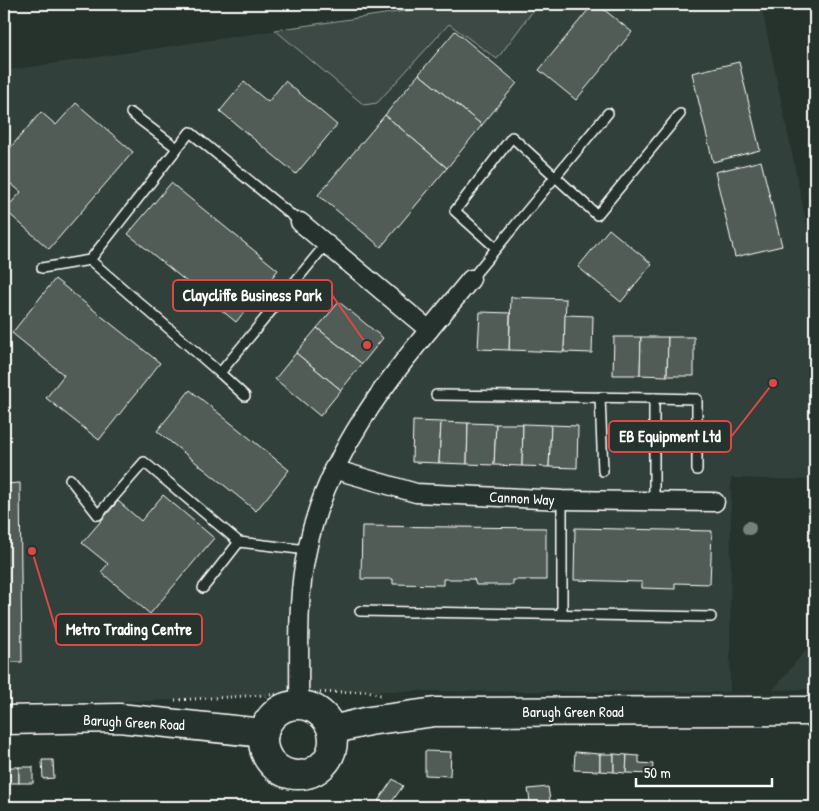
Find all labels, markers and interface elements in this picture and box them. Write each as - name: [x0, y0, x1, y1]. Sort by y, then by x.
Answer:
- callout: Claycliffe Business Park: [173, 280, 332, 311]
- text: Claycliffe Business Park: [182, 284, 322, 307]
- callout: EB Equipment Ltd: [609, 421, 731, 452]
- text: EB Equipment Ltd: [619, 425, 722, 448]
- street label: Cannon Way: [489, 486, 555, 510]
- callout: Metro Trading Centre: [56, 614, 202, 645]
- text: Metro Trading Centre: [66, 618, 193, 641]
- street label: Barugh Green Road: [522, 701, 624, 722]
- street label: Barugh Green Road: [83, 709, 185, 735]
- scale bar: [636, 756, 773, 788]
- text: 50 m: [644, 762, 671, 783]

